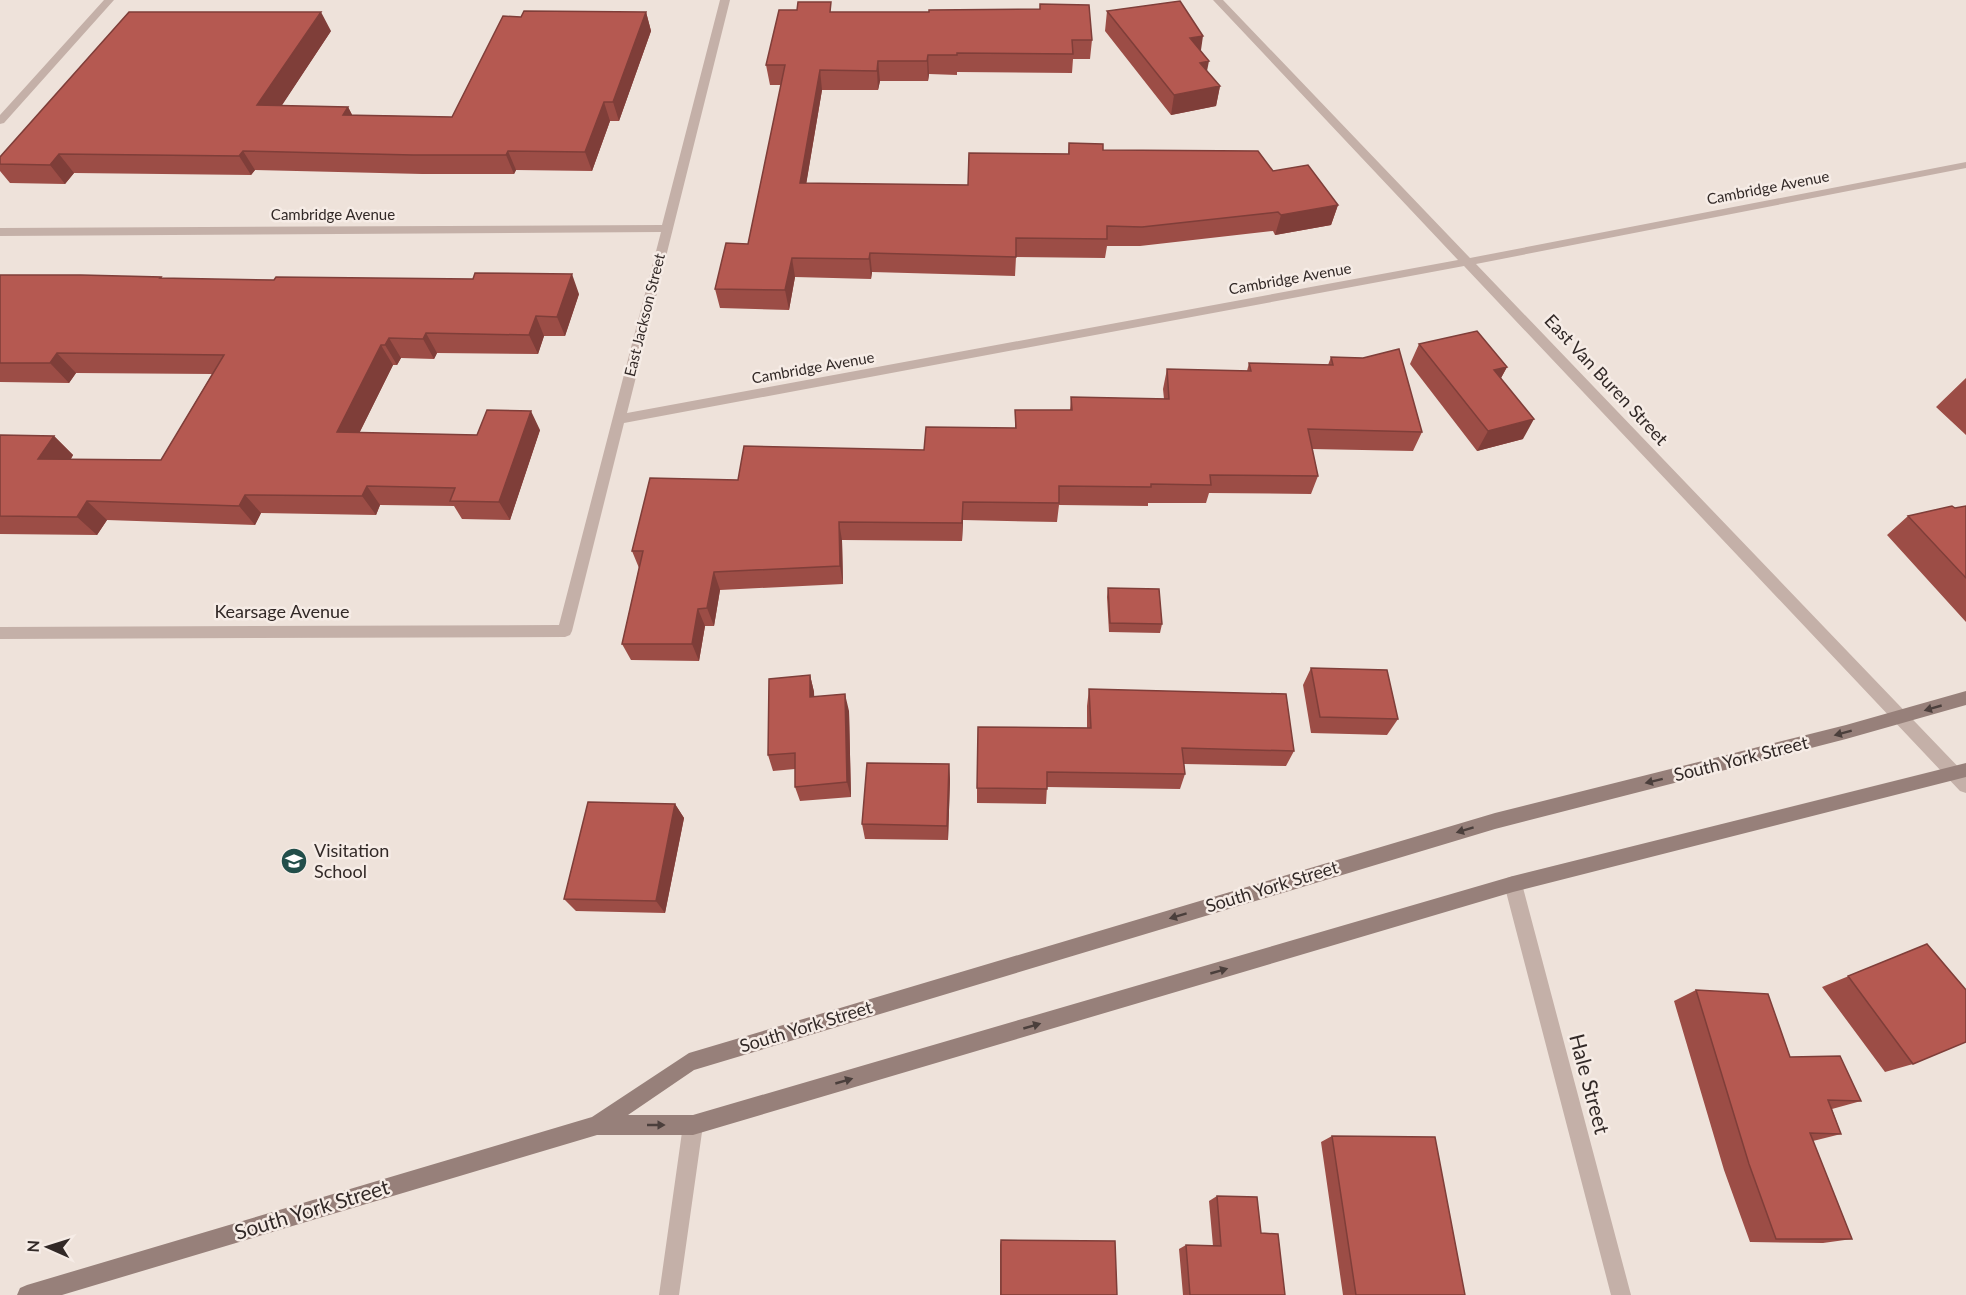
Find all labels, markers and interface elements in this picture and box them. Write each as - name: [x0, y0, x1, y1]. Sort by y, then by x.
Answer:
- street label: Cambridge Avenue: [1705, 166, 1831, 208]
- street label: Cambridge Avenue: [271, 205, 395, 223]
- street label: East Jackson Street: [620, 251, 668, 378]
- street label: Cambridge Avenue: [1227, 258, 1353, 298]
- street label: East Van Buren Street: [1540, 309, 1673, 450]
- street label: Cambridge Avenue: [750, 347, 876, 387]
- street label: Kearsage Avenue: [214, 600, 350, 622]
- one-way arrow: [1923, 703, 1942, 713]
- one-way arrow: [1834, 729, 1852, 738]
- street label: South York Street: [1671, 731, 1811, 785]
- one-way arrow: [1645, 776, 1663, 786]
- one-way arrow: [1456, 826, 1474, 835]
- place label: Visitation School: [314, 839, 389, 882]
- school or university icon: Visitation School: [279, 846, 309, 876]
- street label: South York Street: [1203, 855, 1341, 917]
- one-way arrow: [1169, 912, 1187, 921]
- one-way arrow: [1210, 966, 1228, 975]
- street label: South York Street: [737, 995, 875, 1057]
- one-way arrow: [1023, 1021, 1041, 1030]
- street label: Hale Street: [1565, 1031, 1616, 1137]
- one-way arrow: [836, 1076, 854, 1085]
- one-way arrow: [646, 1120, 665, 1130]
- street label: South York Street: [231, 1173, 392, 1244]
- north arrow: [18, 1217, 78, 1277]
- text: N: [23, 1240, 42, 1253]

